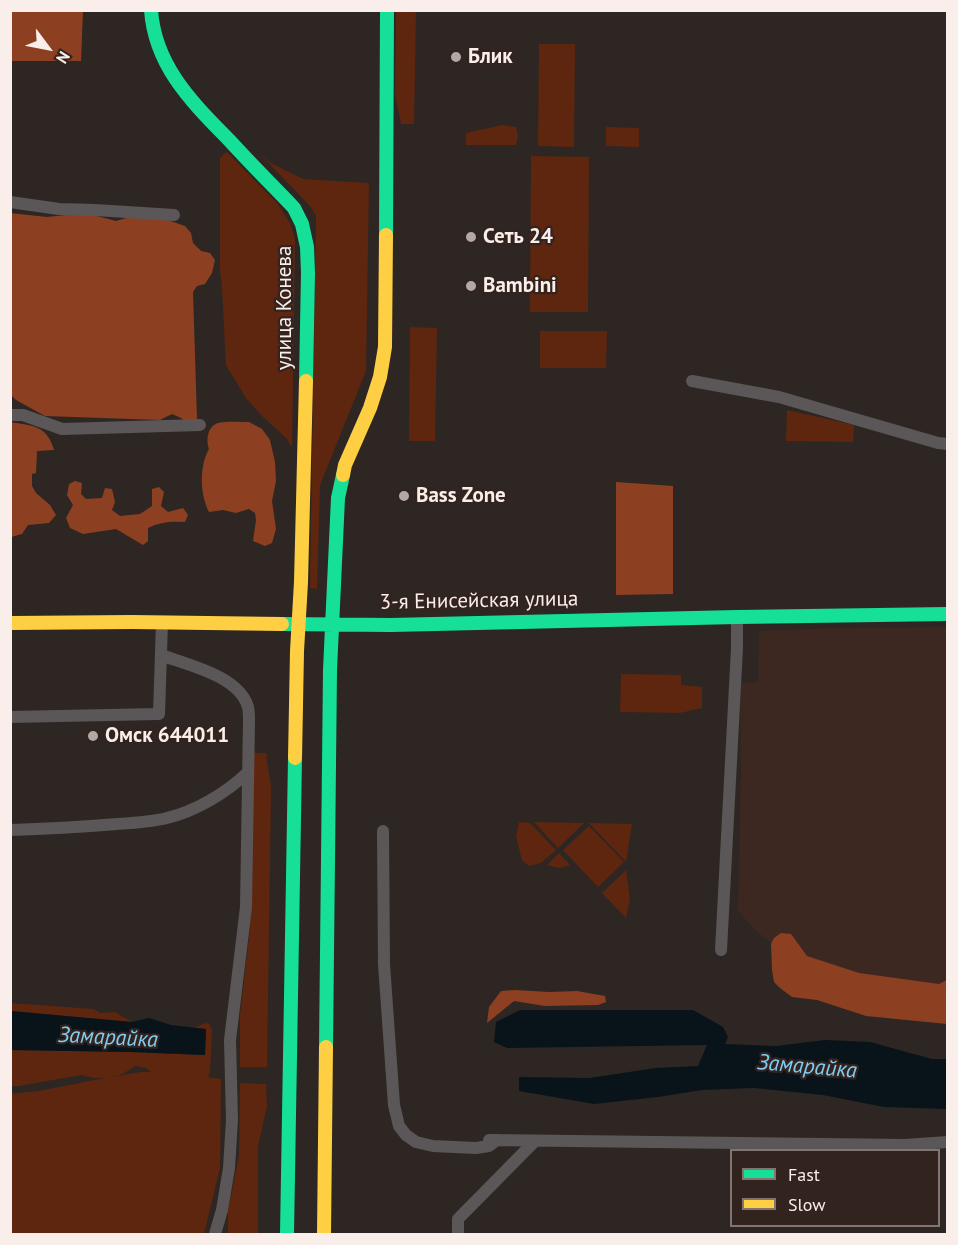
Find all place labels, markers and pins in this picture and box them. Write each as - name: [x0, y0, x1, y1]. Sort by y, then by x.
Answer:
- place label: Блик: [468, 44, 512, 70]
- marker: Блик: [449, 50, 463, 64]
- place label: Сеть 24: [483, 224, 553, 250]
- marker: Сеть 24: [464, 230, 478, 244]
- place label: Bambini: [483, 273, 557, 299]
- marker: Bambini: [464, 279, 478, 293]
- place label: Bass Zone: [416, 483, 506, 509]
- marker: Bass Zone: [397, 489, 411, 503]
- place label: Омск 644011: [105, 723, 229, 749]
- marker: Омск 644011: [86, 729, 100, 743]

